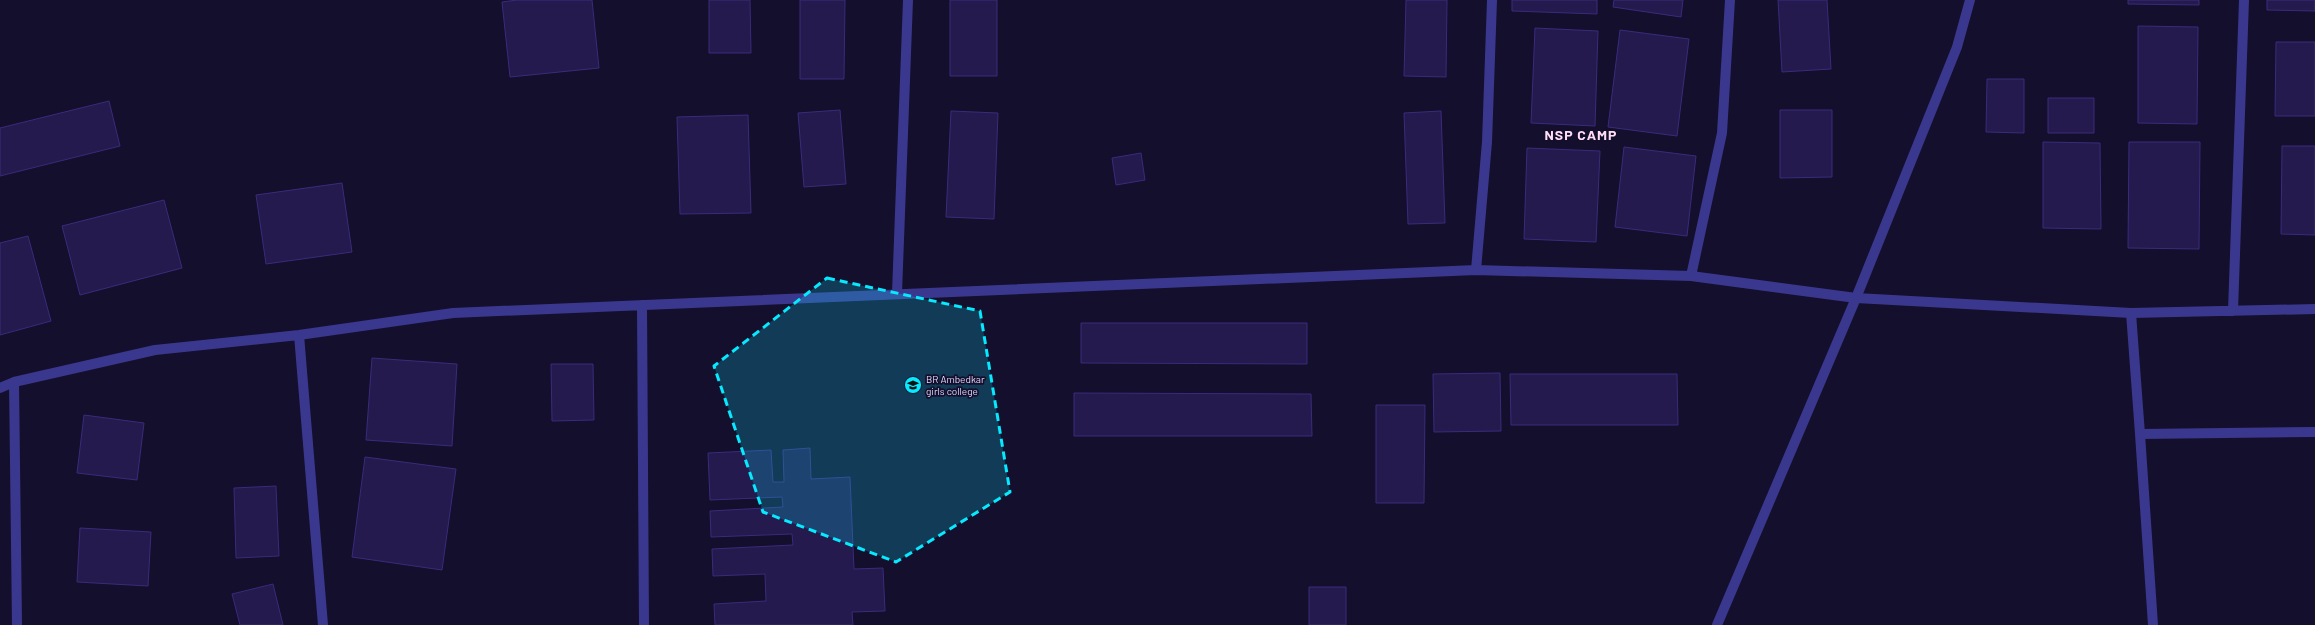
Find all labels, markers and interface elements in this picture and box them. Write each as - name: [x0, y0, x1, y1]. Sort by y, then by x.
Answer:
- district label: NSP CAMP: [1545, 126, 1617, 143]
- place label: BR Ambedkar girls college: [926, 373, 985, 397]
- school or university icon: BR Ambedkar girls college: [903, 375, 923, 395]

